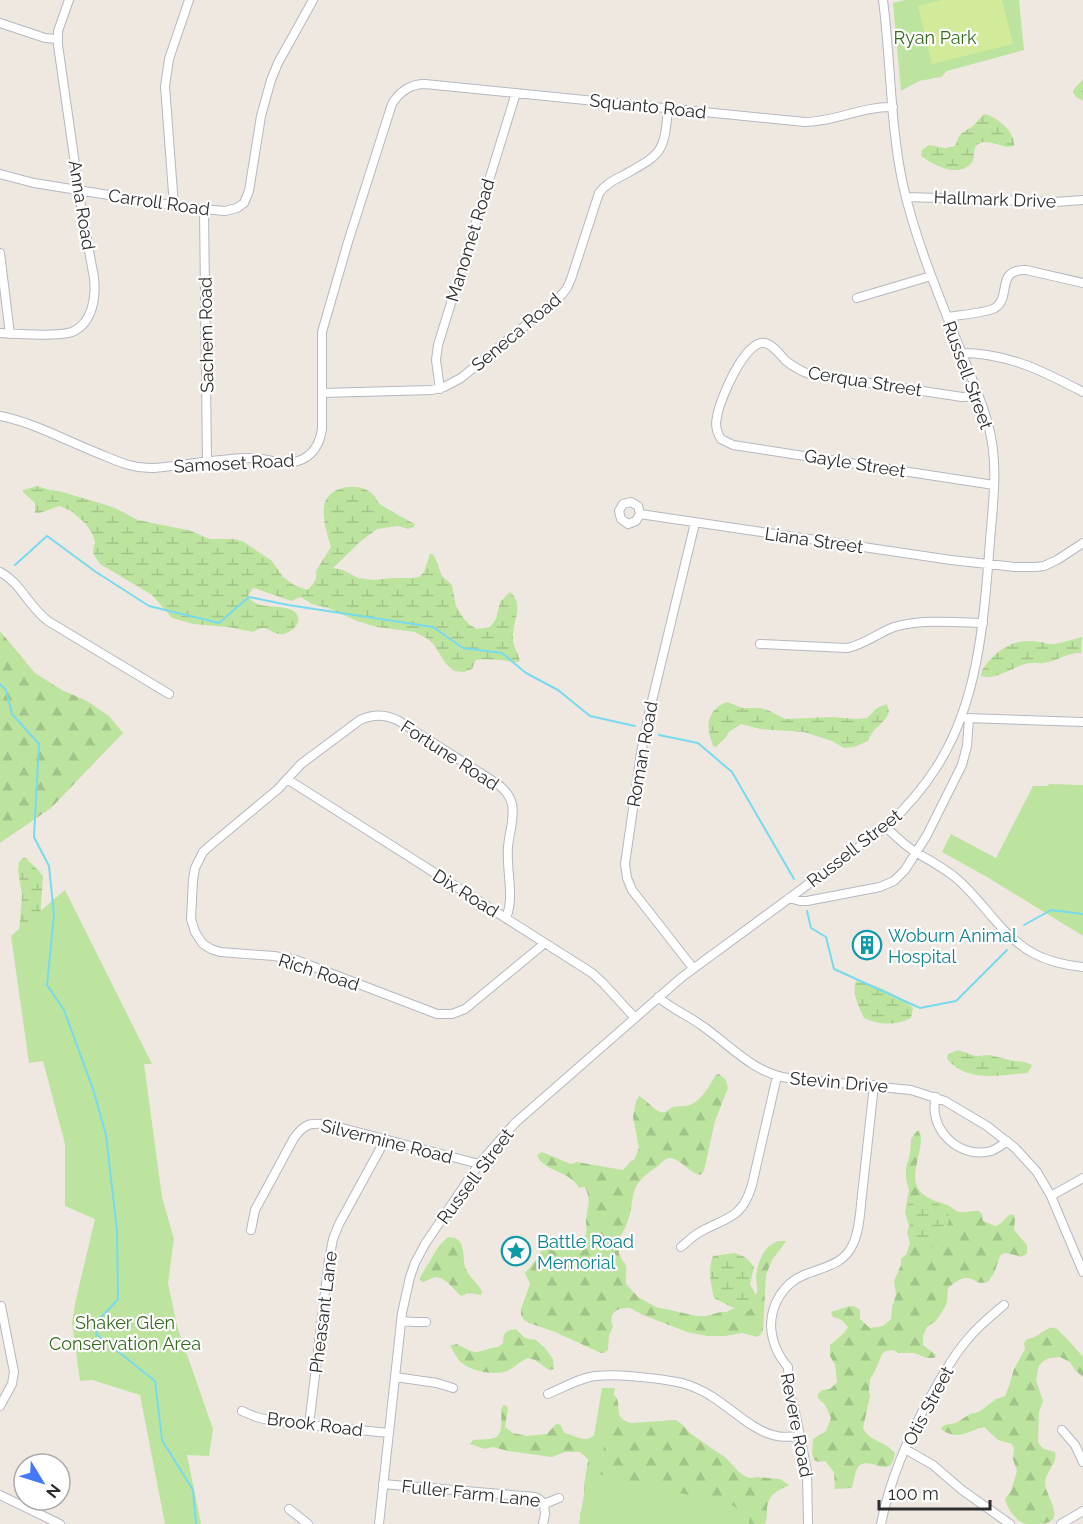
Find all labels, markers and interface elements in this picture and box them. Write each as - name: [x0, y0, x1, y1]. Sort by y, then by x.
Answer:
- park label: Ryan Park: [894, 27, 977, 48]
- street label: Squanto Road: [589, 89, 707, 123]
- street label: Anna Road: [65, 159, 99, 251]
- street label: Manomet Road: [441, 176, 499, 304]
- street label: Carroll Road: [107, 184, 211, 220]
- street label: Hallmark Drive: [933, 186, 1057, 212]
- street label: Sachem Road: [194, 277, 218, 393]
- street label: Seneca Road: [467, 289, 565, 375]
- street label: Russell Street: [939, 318, 997, 432]
- street label: Cerqua Street: [807, 362, 923, 400]
- street label: Gayle Street: [803, 445, 907, 481]
- street label: Samoset Road: [173, 449, 295, 477]
- street label: Liana Street: [764, 523, 864, 557]
- street label: Roman Road: [622, 700, 662, 808]
- street label: Fortune Road: [397, 716, 503, 794]
- street label: Russell Street: [803, 805, 905, 891]
- street label: Dix Road: [429, 865, 503, 921]
- place label: Woburn Animal Hospital: [888, 925, 1017, 967]
- building icon: Woburn Animal Hospital: [851, 929, 883, 961]
- street label: Rich Road: [276, 949, 362, 995]
- street label: Stevin Drive: [789, 1067, 889, 1097]
- street label: Silvermine Road: [319, 1114, 455, 1168]
- street label: Russell Street: [432, 1124, 518, 1228]
- place label: Battle Road Memorial: [537, 1231, 634, 1273]
- place icon: Battle Road Memorial: [500, 1235, 532, 1267]
- street label: Pheasant Lane: [305, 1249, 341, 1374]
- park label: Shaker Glen Conservation Area: [49, 1312, 201, 1354]
- street label: Otis Street: [898, 1363, 958, 1449]
- street label: Revere Road: [777, 1371, 817, 1479]
- street label: Brook Road: [266, 1408, 364, 1440]
- north arrow: [12, 1452, 72, 1512]
- scale bar: [879, 1473, 990, 1511]
- street label: Fuller Farm Lane: [400, 1475, 542, 1511]
- text: N: [42, 1480, 65, 1502]
- text: 100 m: [888, 1483, 939, 1504]

